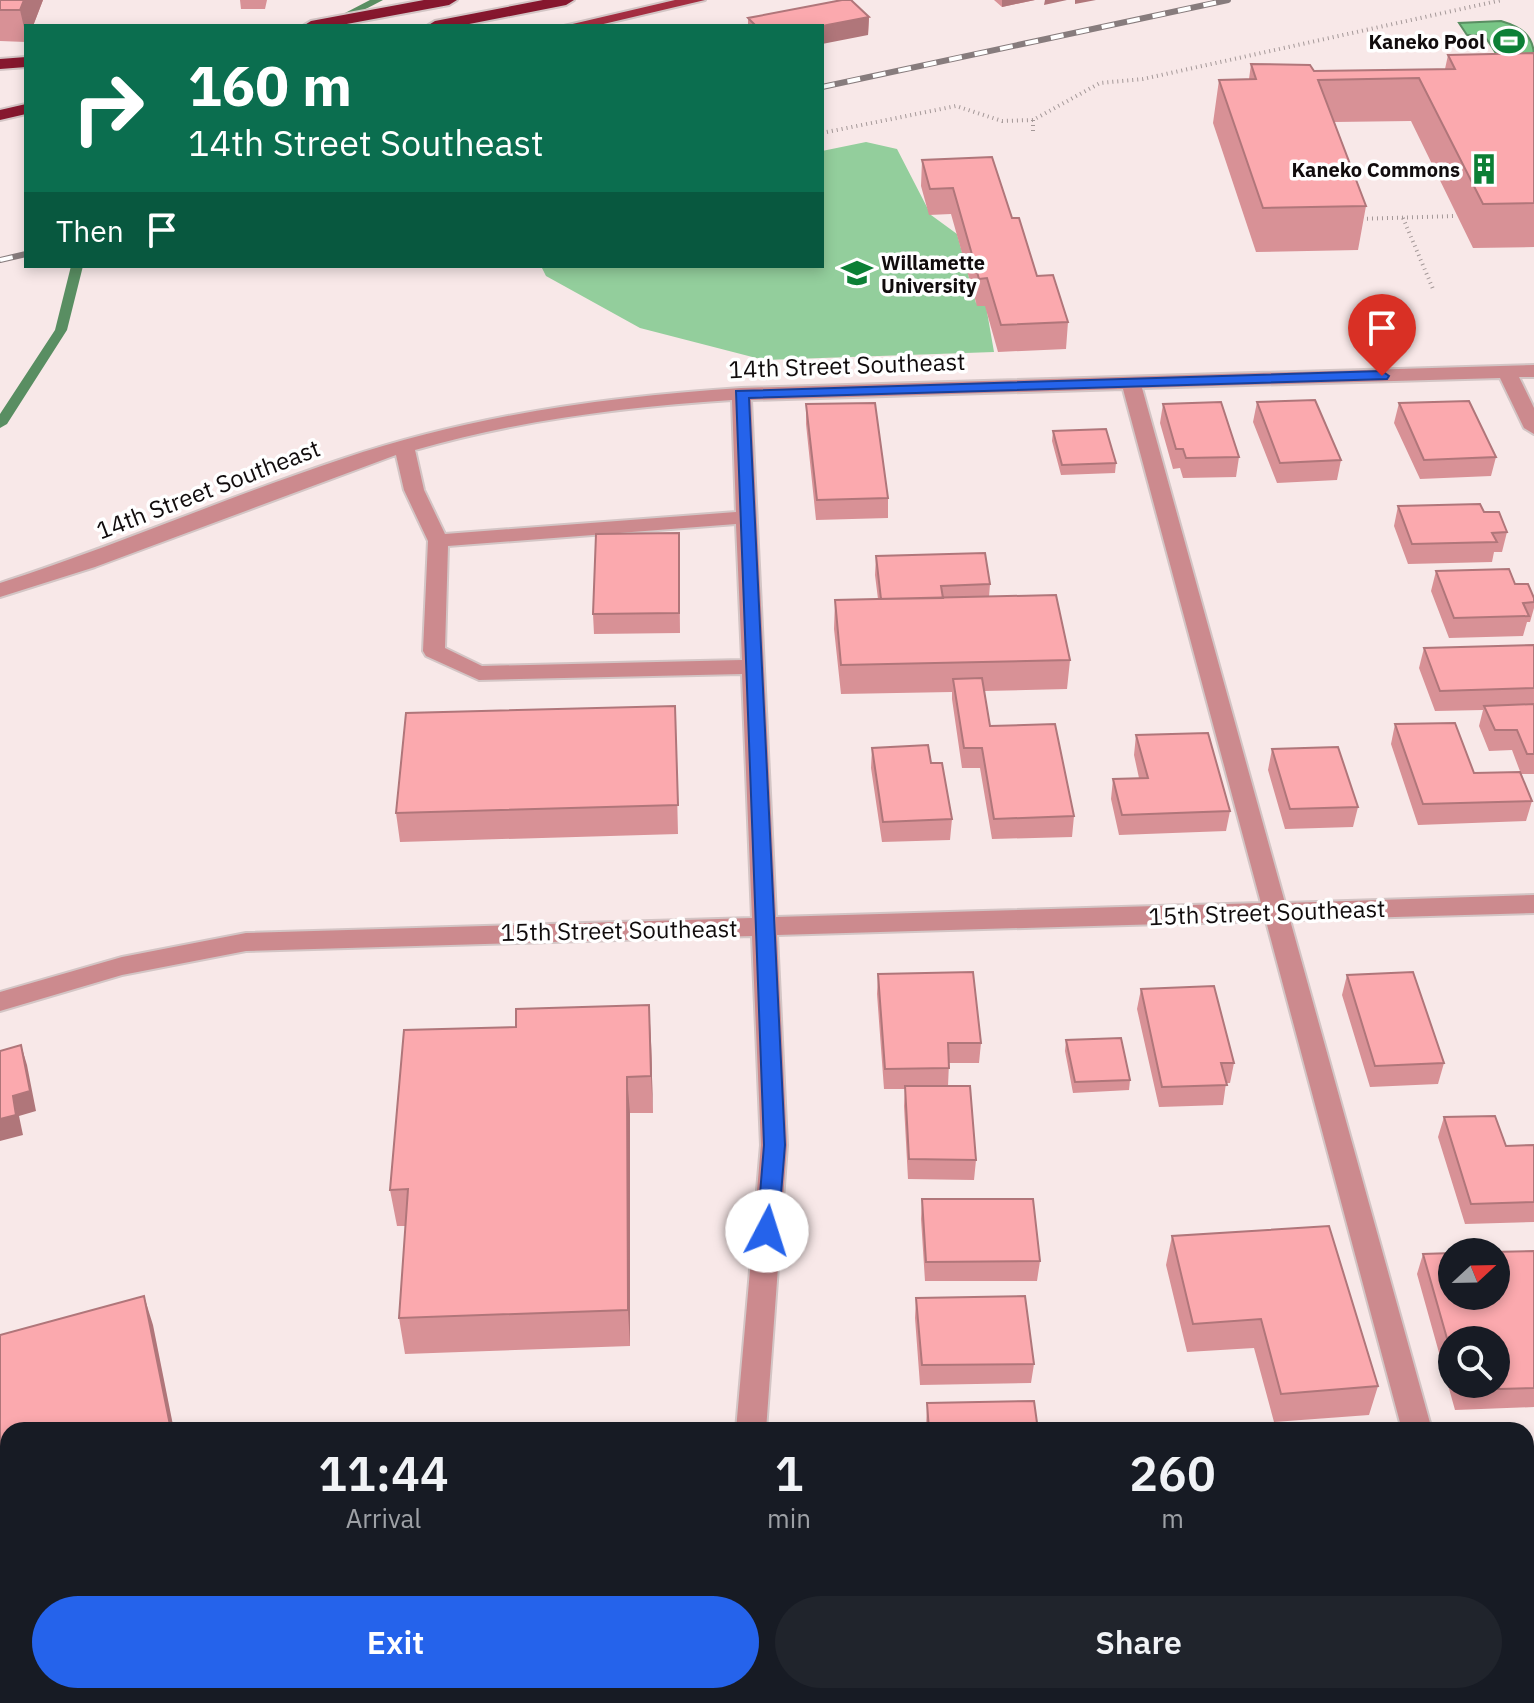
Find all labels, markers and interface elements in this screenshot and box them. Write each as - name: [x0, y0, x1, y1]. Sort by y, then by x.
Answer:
- sports icon: Kaneko Pool: [1492, 24, 1526, 58]
- place label: Kaneko Pool: [1368, 28, 1485, 55]
- text: 160 m: [188, 49, 352, 121]
- icon: right: [56, 56, 160, 160]
- text: 14th Street Southeast: [188, 119, 544, 166]
- building icon: Kaneko Commons: [1467, 152, 1501, 186]
- place label: Kaneko Commons: [1291, 156, 1460, 183]
- icon: arrive: [140, 208, 184, 252]
- text: Then: [56, 211, 124, 250]
- place label: Willamette University: [881, 249, 985, 299]
- school or university icon: Willamette University: [840, 256, 874, 290]
- pin: [1348, 294, 1416, 376]
- icon: arrive: [1360, 306, 1404, 350]
- street label: 14th Street Southeast: [728, 345, 966, 385]
- street label: 14th Street Southeast: [92, 432, 324, 546]
- street label: 15th Street Southeast: [1148, 892, 1386, 932]
- street label: 15th Street Southeast: [500, 912, 738, 948]
- position arrow: [725, 1189, 809, 1273]
- north arrow: [1438, 1238, 1510, 1310]
- map controls: [1438, 1238, 1510, 1398]
- button: search: [1438, 1326, 1510, 1398]
- text: 11:44: [318, 1442, 449, 1504]
- text: 1: [775, 1442, 803, 1504]
- text: 260: [1129, 1442, 1216, 1504]
- text: Arrival: [346, 1501, 421, 1535]
- text: min: [767, 1501, 811, 1535]
- text: m: [1161, 1501, 1184, 1535]
- button: Exit: [32, 1596, 759, 1688]
- button: Share: [775, 1596, 1502, 1688]

